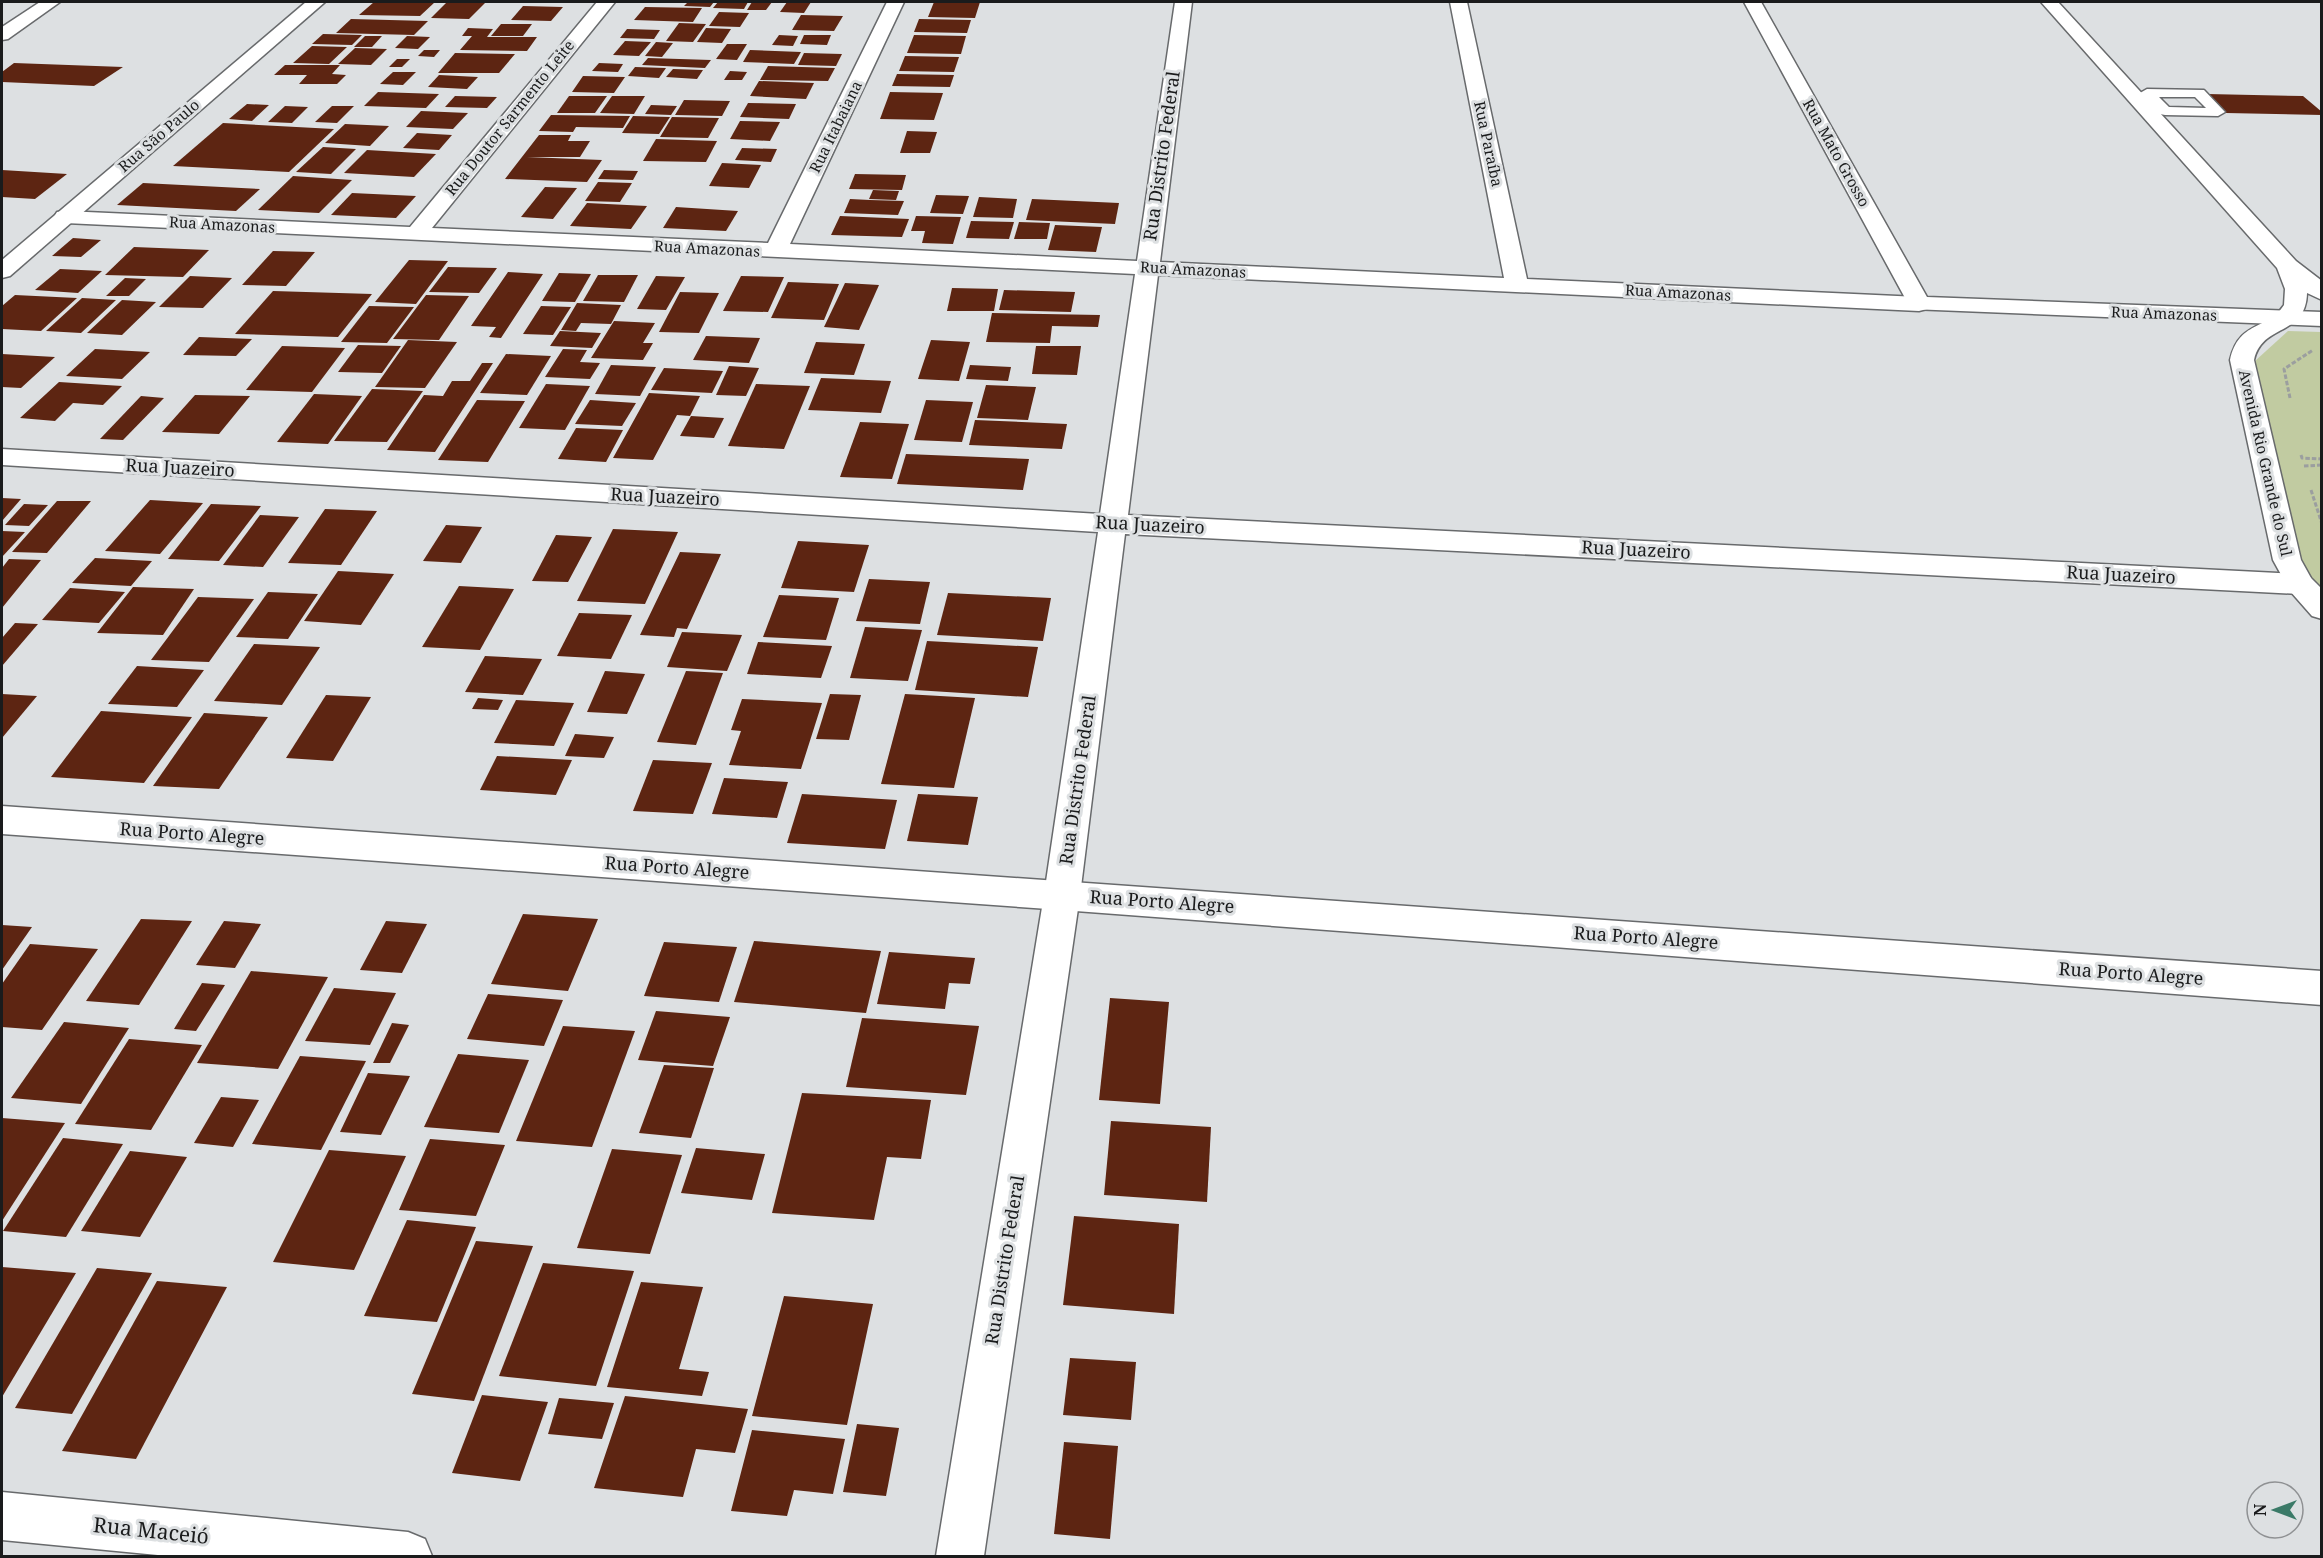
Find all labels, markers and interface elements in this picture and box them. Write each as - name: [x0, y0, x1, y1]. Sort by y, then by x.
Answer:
- street label: Rua Doutor Sarmento Leite: [440, 35, 578, 199]
- street label: Rua Distrito Federal: [1137, 69, 1185, 242]
- street label: Rua Itabaiana: [804, 77, 866, 176]
- street label: Rua São Paulo: [114, 94, 203, 176]
- street label: Rua Mato Grosso: [1799, 95, 1875, 210]
- street label: Rua Paraíba: [1470, 99, 1508, 188]
- street label: Rua Amazonas: [169, 211, 276, 237]
- street label: Rua Amazonas: [654, 235, 761, 261]
- street label: Rua Amazonas: [1140, 256, 1247, 282]
- street label: Rua Amazonas: [1625, 279, 1732, 305]
- street label: Rua Amazonas: [2111, 301, 2218, 325]
- street label: Avenida Rio Grande do Sul: [2235, 368, 2297, 558]
- street label: Rua Juazeiro: [125, 452, 235, 482]
- street label: Rua Juazeiro: [610, 481, 720, 511]
- street label: Rua Juazeiro: [1095, 509, 1205, 539]
- street label: Rua Juazeiro: [1581, 534, 1691, 564]
- street label: Rua Juazeiro: [2066, 559, 2176, 589]
- street label: Rua Distrito Federal: [1053, 693, 1101, 866]
- street label: Rua Porto Alegre: [119, 816, 265, 850]
- street label: Rua Porto Alegre: [604, 850, 750, 884]
- street label: Rua Porto Alegre: [1089, 884, 1235, 918]
- street label: Rua Porto Alegre: [1573, 920, 1719, 954]
- street label: Rua Porto Alegre: [2058, 956, 2204, 990]
- street label: Rua Distrito Federal: [979, 1173, 1029, 1346]
- north arrow: [2245, 1480, 2305, 1540]
- text: N: [2249, 1503, 2271, 1516]
- street label: Rua Maceió: [92, 1510, 210, 1550]

